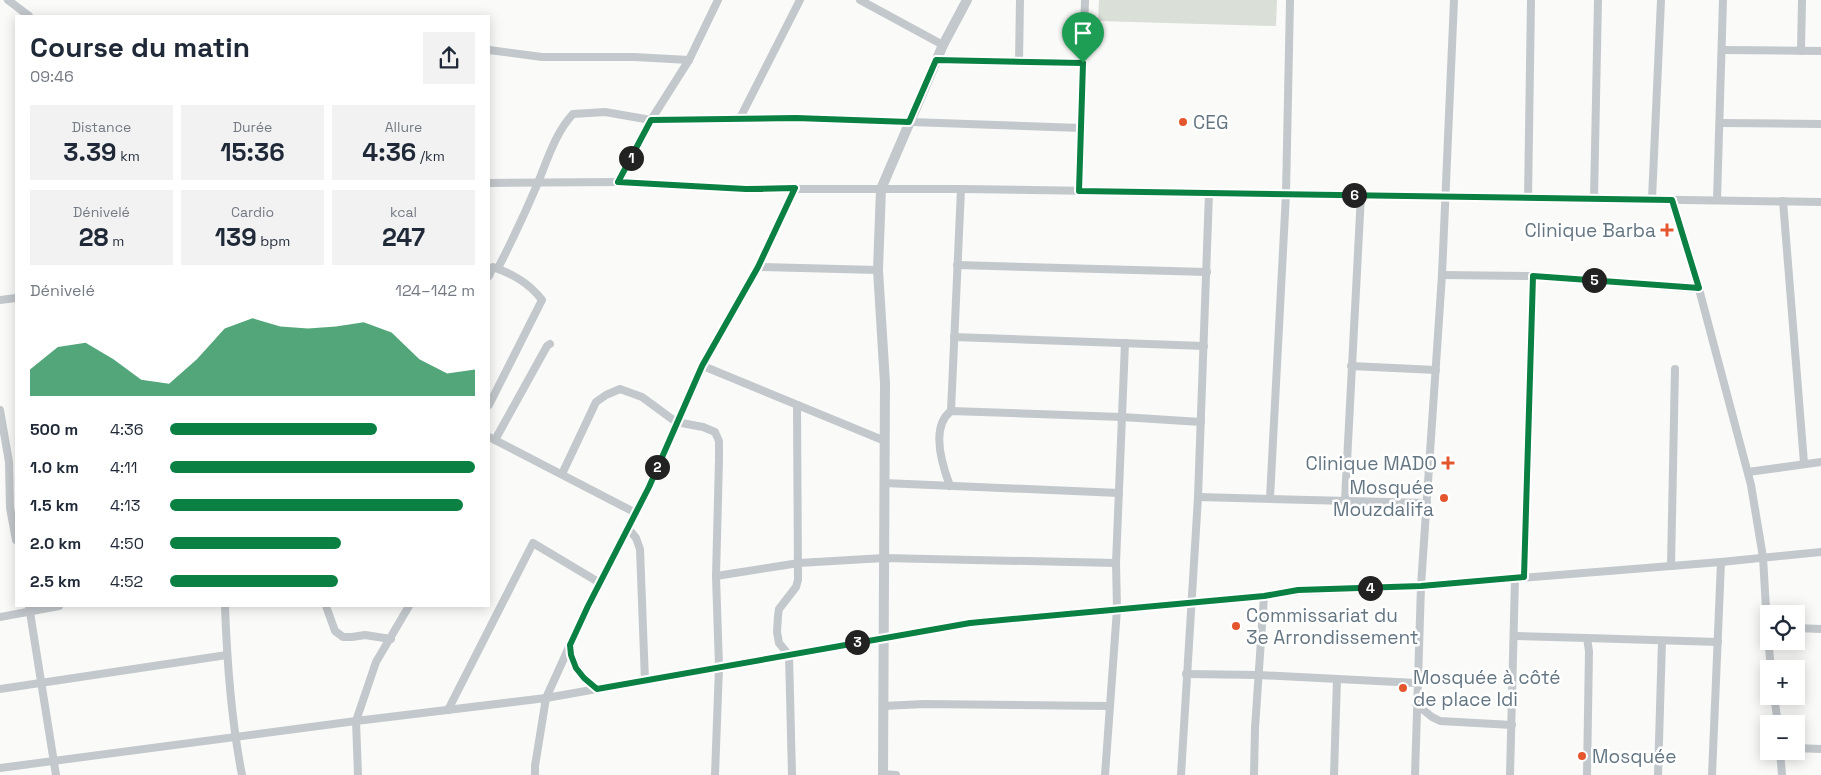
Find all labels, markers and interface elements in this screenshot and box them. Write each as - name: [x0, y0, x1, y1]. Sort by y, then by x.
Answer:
- pin: [1062, 12, 1104, 63]
- icon: arrive: [1069, 19, 1097, 47]
- text: Course du matin: [30, 29, 250, 65]
- button: share: [423, 32, 475, 84]
- text: 09:46: [30, 66, 74, 87]
- place label: CEG: [1193, 110, 1228, 135]
- marker: CEG: [1177, 116, 1189, 128]
- text: Distance: [72, 118, 131, 136]
- text: Durée: [233, 118, 272, 136]
- text: Allure: [385, 118, 422, 136]
- text: 3.39: [63, 136, 117, 168]
- text: 15:36: [220, 136, 285, 168]
- text: 4:36: [362, 136, 416, 168]
- pin: 1: [618, 146, 644, 170]
- text: km: [117, 147, 140, 165]
- text: /km: [416, 147, 445, 165]
- text: 1: [628, 149, 635, 167]
- pin: 6: [1342, 182, 1366, 208]
- text: 6: [1350, 186, 1359, 204]
- text: Dénivelé: [73, 203, 130, 221]
- text: Cardio: [231, 203, 274, 221]
- text: kcal: [390, 203, 417, 221]
- place label: Clinique Barba: [1524, 218, 1656, 243]
- text: 28: [79, 221, 109, 253]
- text: 139: [215, 221, 257, 253]
- text: 247: [382, 221, 425, 253]
- marker: Clinique Barba: [1660, 223, 1674, 237]
- text: m: [109, 232, 124, 250]
- text: bpm: [257, 232, 290, 250]
- pin: 5: [1582, 268, 1606, 292]
- text: 5: [1590, 271, 1599, 289]
- text: Dénivelé: [30, 280, 95, 301]
- text: 124–142 m: [395, 280, 475, 301]
- text: 500 m: [30, 419, 78, 440]
- text: 4:36: [110, 419, 144, 440]
- place label: Clinique MADO: [1305, 451, 1437, 476]
- pin: 2: [644, 454, 670, 480]
- marker: Clinique MADO: [1441, 456, 1455, 470]
- text: 1.0 km: [30, 457, 79, 478]
- text: 4:11: [110, 457, 137, 478]
- text: 2: [653, 458, 662, 476]
- place label: Mosquée Mouzdalifa: [1333, 475, 1434, 522]
- marker: Mosquée Mouzdalifa: [1438, 492, 1450, 504]
- text: 1.5 km: [30, 495, 78, 516]
- text: 4:13: [110, 495, 140, 516]
- text: 2.0 km: [30, 533, 81, 554]
- text: 4:50: [110, 533, 144, 554]
- text: 2.5 km: [30, 571, 81, 592]
- text: 4:52: [110, 571, 143, 592]
- pin: 4: [1358, 576, 1382, 600]
- text: 4: [1366, 579, 1375, 597]
- place label: Commissariat du 3e Arrondissement: [1246, 603, 1419, 650]
- map controls: [1760, 605, 1805, 760]
- button: locate: [1760, 605, 1805, 650]
- marker: Commissariat du 3e Arrondissement: [1230, 620, 1242, 632]
- pin: 3: [844, 630, 870, 654]
- text: 3: [853, 633, 862, 651]
- button: +: [1760, 660, 1805, 705]
- place label: Mosquée à côté de place Idi: [1413, 665, 1561, 712]
- marker: Mosquée à côté de place Idi: [1397, 682, 1409, 694]
- button: −: [1760, 715, 1805, 760]
- place label: Mosquée: [1592, 744, 1677, 769]
- marker: Mosquée: [1576, 750, 1588, 762]

